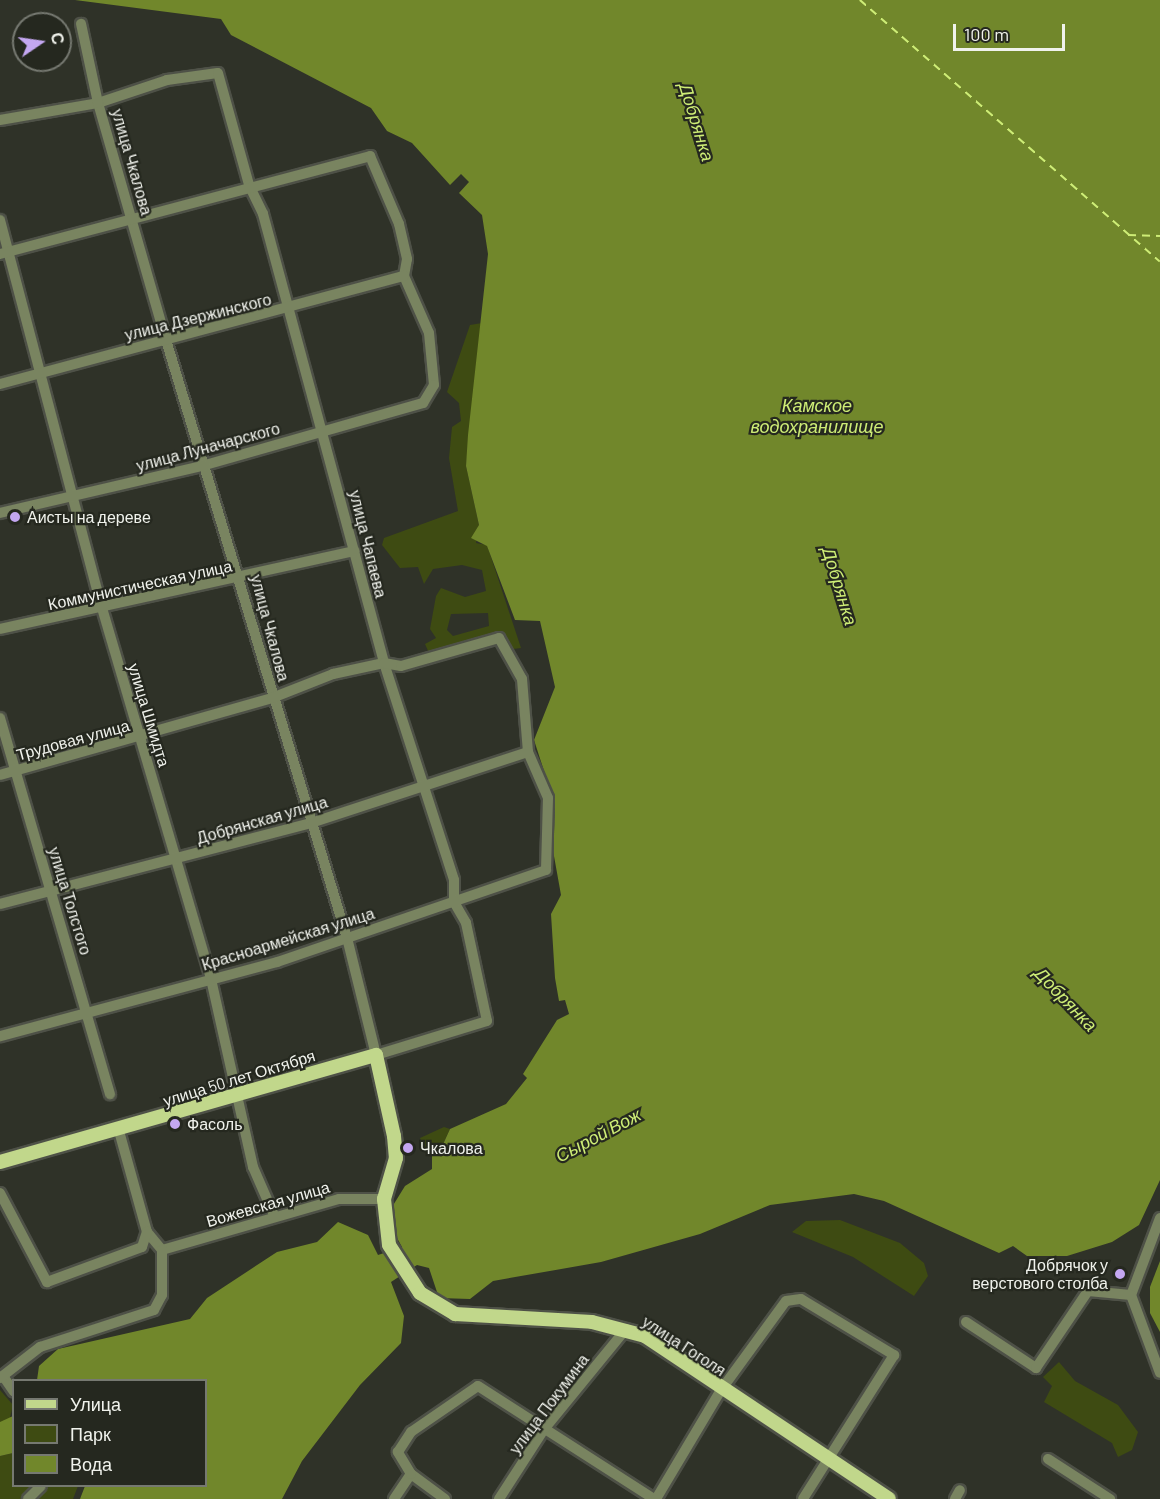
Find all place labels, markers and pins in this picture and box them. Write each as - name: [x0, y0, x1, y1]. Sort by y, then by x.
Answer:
- place label: Аисты на дереве: [27, 507, 151, 527]
- marker: Аисты на дереве: [8, 510, 22, 524]
- place label: Фасоль: [187, 1114, 242, 1134]
- marker: Фасоль: [168, 1117, 182, 1131]
- place label: Чкалова: [420, 1138, 483, 1158]
- marker: Чкалова: [401, 1141, 415, 1155]
- place label: Добрячок у верстового столба: [972, 1255, 1108, 1293]
- marker: Добрячок у верстового столба: [1113, 1267, 1127, 1281]

